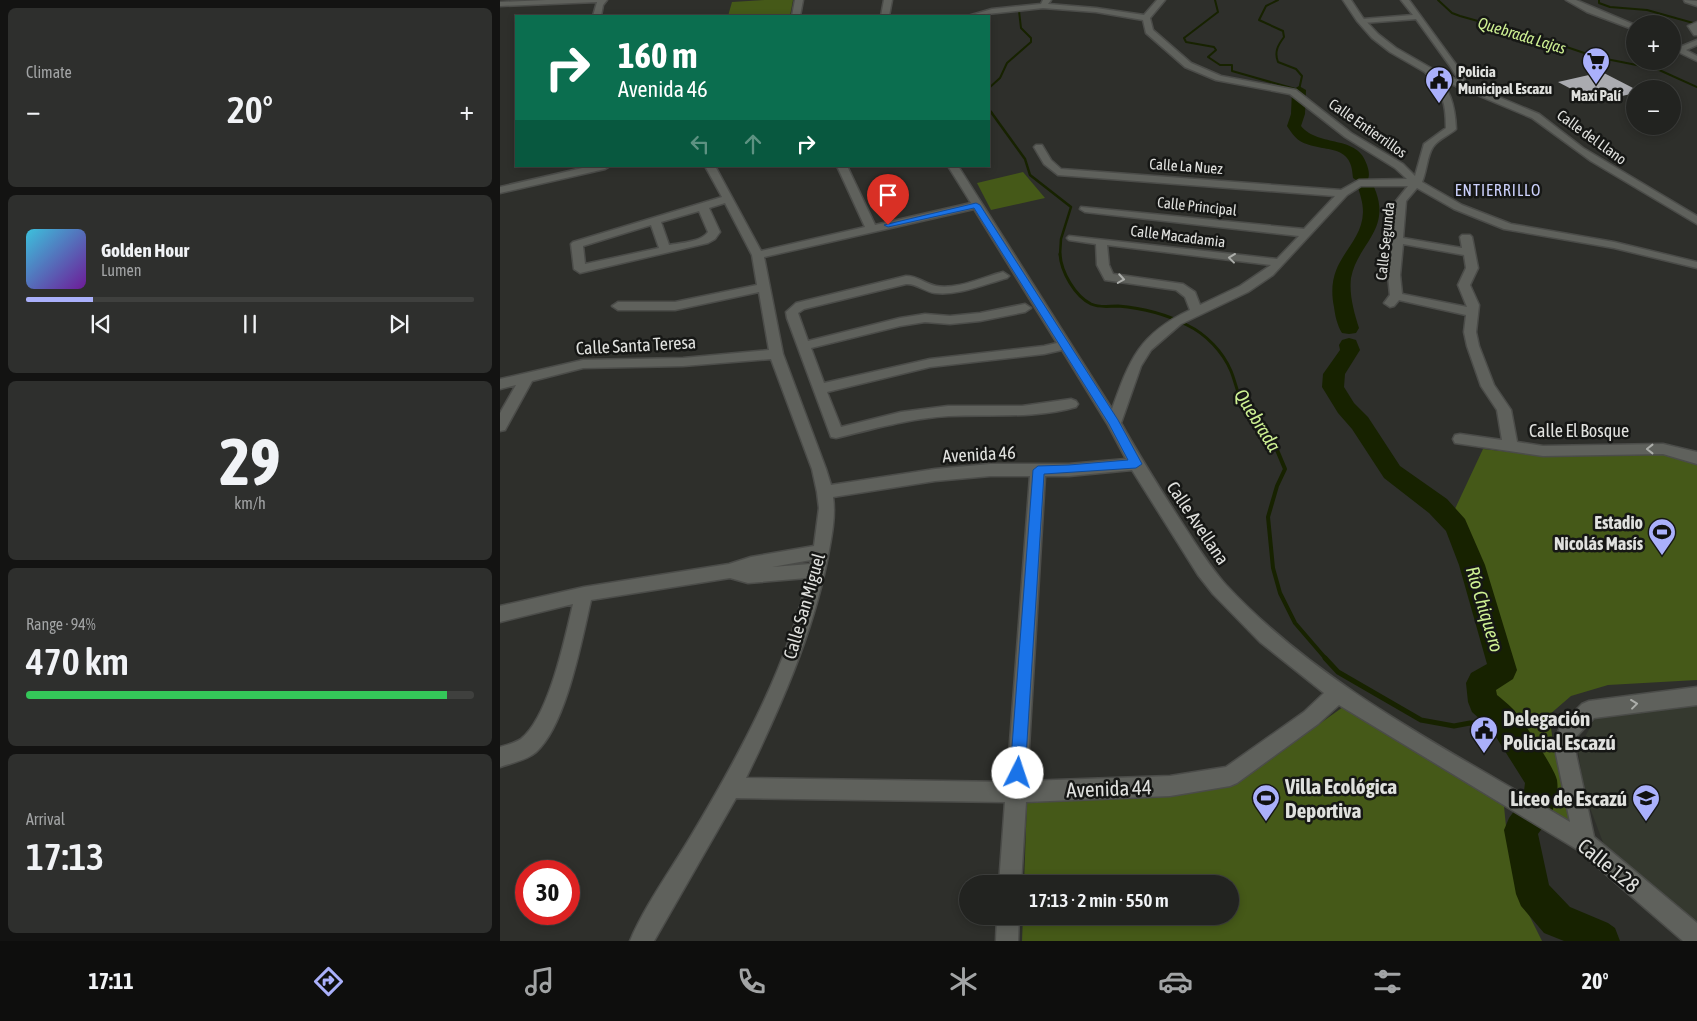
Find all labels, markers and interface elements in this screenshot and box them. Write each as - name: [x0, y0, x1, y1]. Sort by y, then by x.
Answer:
- water label: Quebrada Lajas: [1475, 13, 1569, 58]
- map controls: [1626, 15, 1681, 135]
- button: +: [1626, 15, 1681, 70]
- icon: right: [535, 35, 600, 100]
- text: 160 m: [618, 35, 697, 75]
- supermarket icon: Maxi Palí: [1581, 46, 1611, 85]
- text: Climate: [26, 63, 72, 81]
- place label: Policia Municipal Escazu: [1458, 63, 1552, 97]
- public building icon: Policia Municipal Escazu: [1424, 65, 1454, 104]
- text: Avenida 46: [618, 76, 708, 102]
- button: −: [1626, 80, 1681, 135]
- place label: Maxi Palí: [1571, 87, 1622, 104]
- text: 20°: [227, 88, 273, 131]
- text: −: [26, 94, 41, 126]
- text: +: [459, 94, 474, 126]
- street label: Calle Entierrillos: [1326, 95, 1410, 161]
- street label: Calle del Llano: [1554, 106, 1630, 168]
- icon: left: [686, 130, 714, 158]
- icon: ahead: [739, 130, 767, 158]
- icon: right: [792, 130, 820, 158]
- street label: Calle La Nuez: [1149, 155, 1224, 177]
- pin: [867, 174, 909, 225]
- icon: arrive: [874, 181, 902, 209]
- district label: ENTIERRILLO: [1455, 181, 1541, 199]
- street label: Calle Principal: [1156, 193, 1238, 219]
- street label: Calle Segunda: [1372, 201, 1398, 281]
- street label: Calle Macadamia: [1130, 222, 1226, 250]
- text: Golden Hour: [101, 239, 189, 261]
- one-way arrow: [1227, 253, 1236, 263]
- text: Lumen: [101, 261, 141, 279]
- one-way arrow: [1116, 274, 1125, 284]
- icon: previous: [87, 310, 115, 338]
- icon: pause: [236, 310, 264, 338]
- icon: next: [385, 310, 413, 338]
- street label: Calle Santa Teresa: [575, 331, 697, 359]
- water label: Quebrada: [1230, 385, 1286, 455]
- street label: Calle El Bosque: [1529, 420, 1629, 441]
- text: 29: [219, 424, 281, 499]
- street label: Avenida 46: [942, 442, 1016, 466]
- one-way arrow: [1645, 444, 1653, 454]
- street label: Calle Avellana: [1163, 477, 1233, 569]
- text: km/h: [234, 494, 266, 512]
- place label: Estadio Nicolás Masís: [1554, 512, 1644, 554]
- sports icon: Estadio Nicolás Masís: [1647, 517, 1677, 556]
- street label: Calle San Miguel: [779, 550, 829, 661]
- water label: Río Chiquero: [1462, 564, 1508, 655]
- text: Range · 94%: [26, 615, 96, 633]
- text: 470 km: [26, 640, 129, 683]
- one-way arrow: [1630, 699, 1638, 710]
- place label: Delegación Policial Escazú: [1503, 706, 1616, 754]
- public building icon: Delegación Policial Escazú: [1469, 715, 1499, 754]
- position arrow: [991, 746, 1043, 798]
- place label: Villa Ecológica Deportiva: [1284, 774, 1397, 822]
- street label: Avenida 44: [1066, 775, 1152, 801]
- sports icon: Villa Ecológica Deportiva: [1251, 783, 1281, 822]
- school or university icon: Liceo de Escazú: [1631, 783, 1661, 822]
- place label: Liceo de Escazú: [1510, 786, 1627, 810]
- text: Arrival: [26, 810, 65, 828]
- street label: Calle 128: [1573, 833, 1645, 897]
- text: 17:13: [26, 835, 104, 878]
- speed limit sign: 30: [515, 860, 580, 925]
- text: 17:13 · 2 min · 550 m: [1029, 889, 1169, 911]
- icon: directions: [311, 964, 346, 999]
- icon: music: [522, 964, 557, 999]
- icon: phone: [734, 964, 769, 999]
- icon: climate: [946, 964, 981, 999]
- icon: car: [1158, 964, 1193, 999]
- icon: filters: [1370, 964, 1405, 999]
- text: 17:11: [88, 968, 134, 994]
- text: 20°: [1582, 968, 1608, 994]

